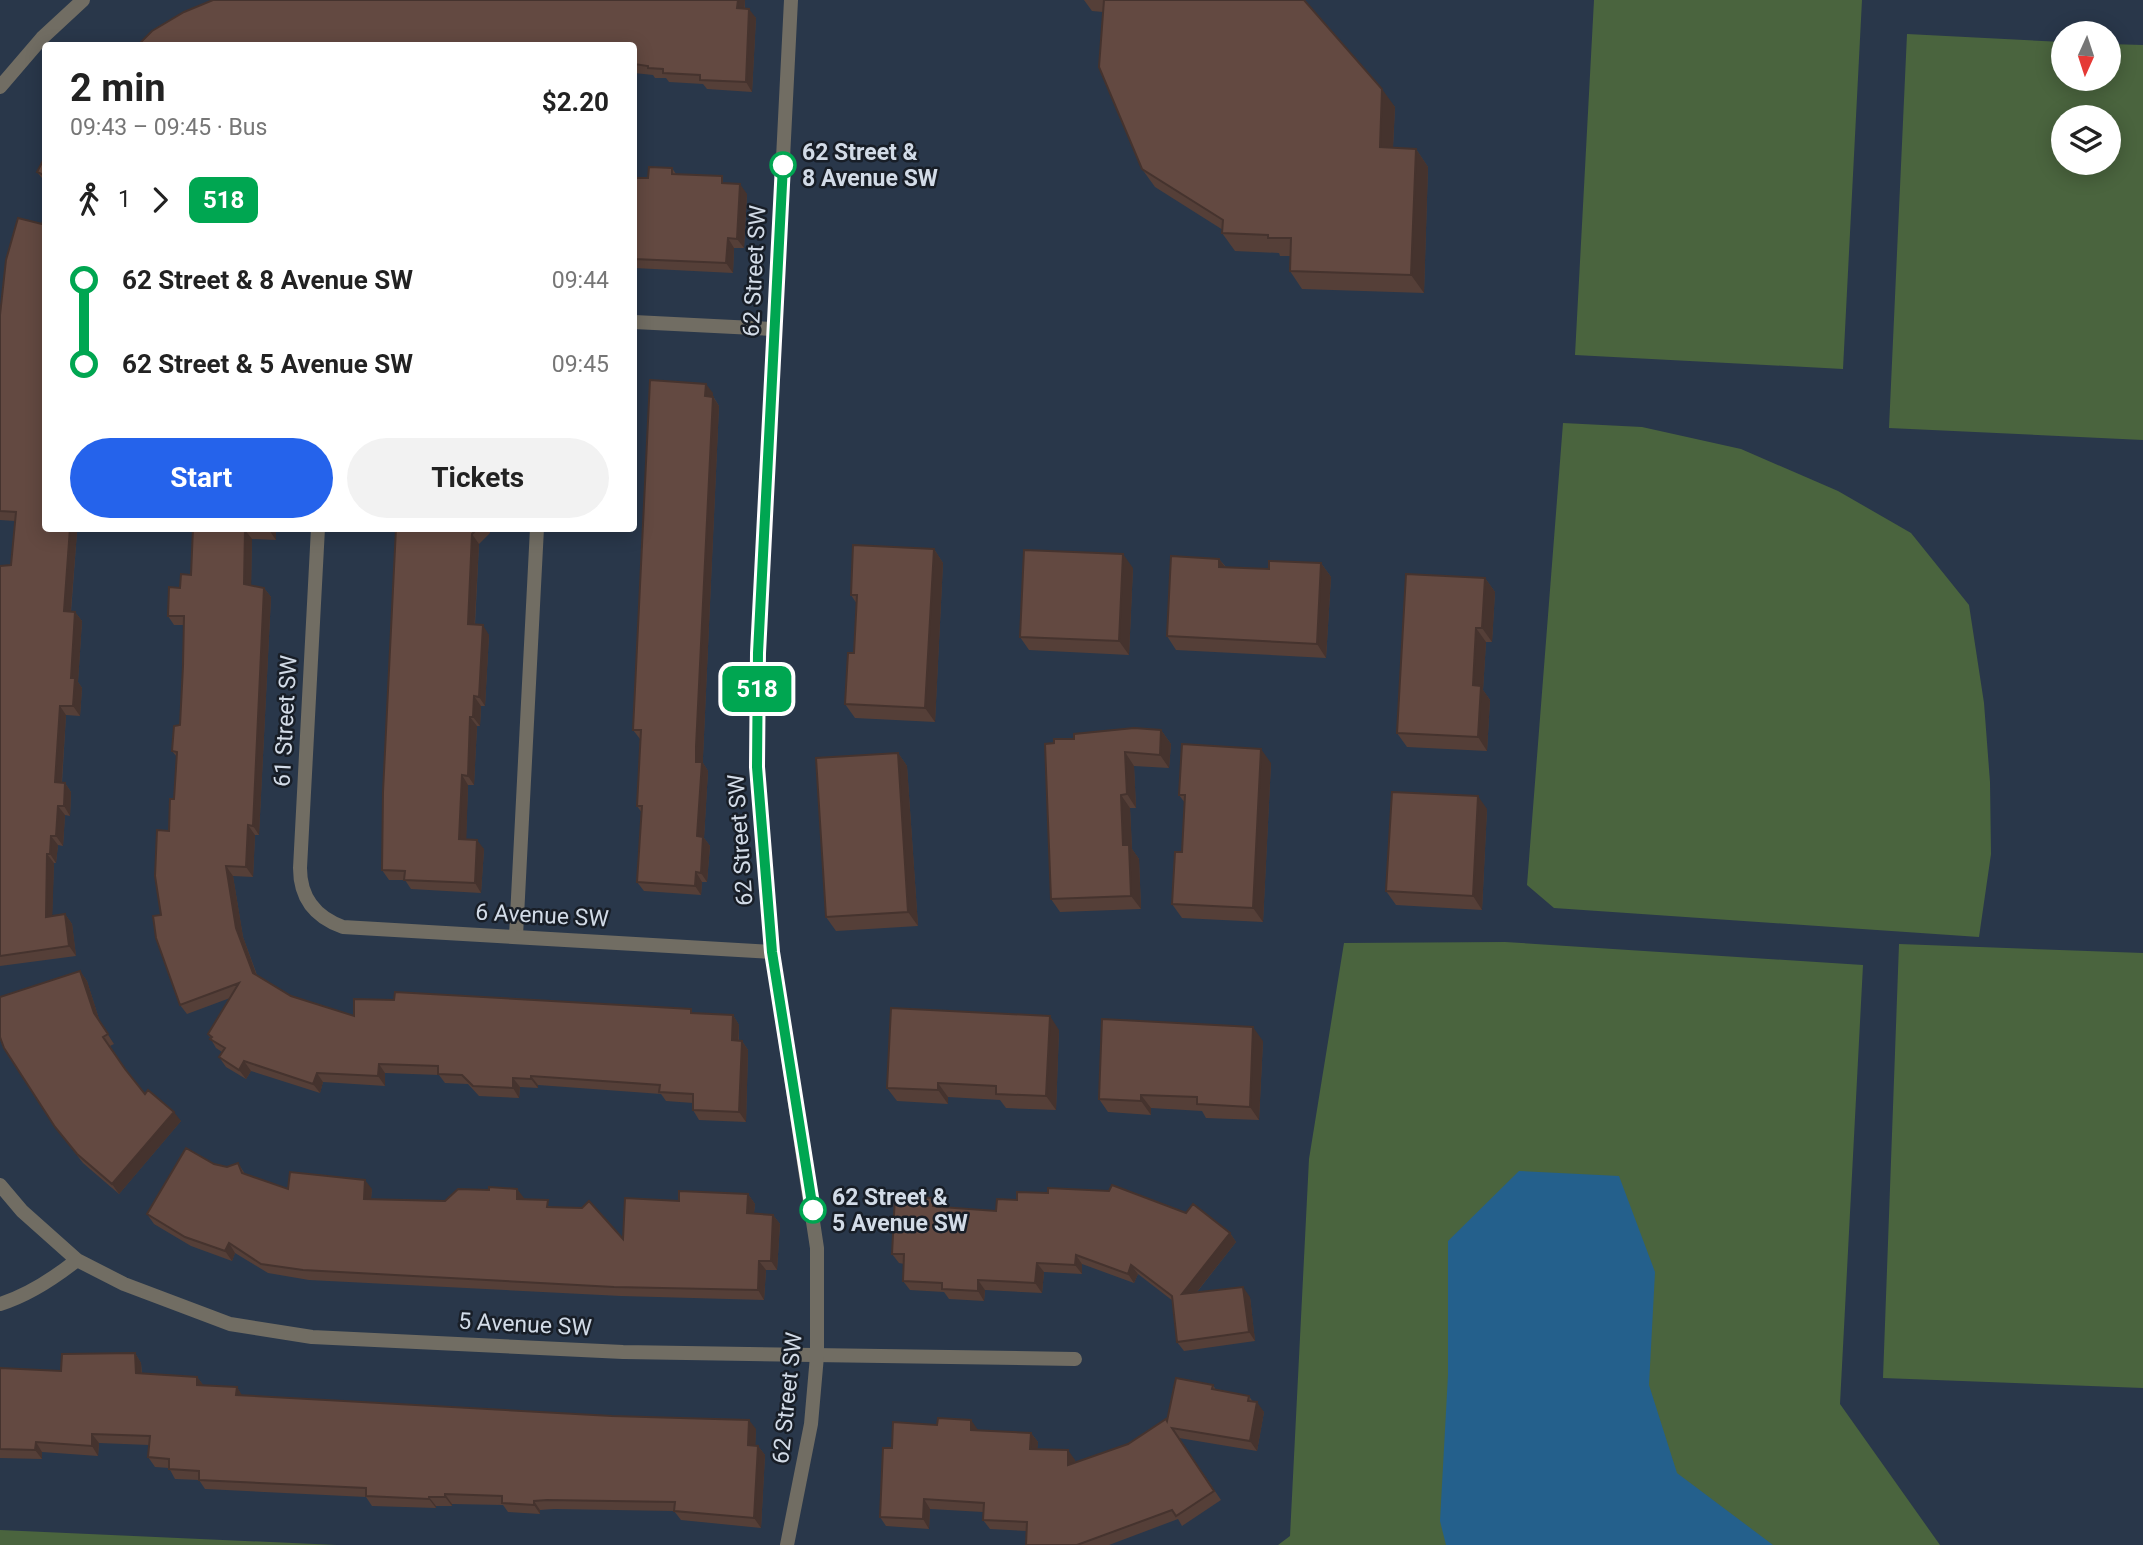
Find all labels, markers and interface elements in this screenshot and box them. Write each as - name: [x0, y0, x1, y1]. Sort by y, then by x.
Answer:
- north arrow: [2051, 21, 2121, 91]
- map controls: [2051, 21, 2121, 175]
- text: 2 min: [70, 66, 166, 110]
- text: $2.20: [542, 87, 609, 117]
- button: layers: [2051, 105, 2121, 175]
- text: 09:43 – 09:45 · Bus: [70, 114, 267, 141]
- place label: 62 Street & 8 Avenue SW: [802, 139, 938, 192]
- marker: 62 Street & 8 Avenue SW: [770, 152, 796, 178]
- icon: walk: [70, 181, 108, 219]
- icon: forward: [141, 181, 179, 219]
- text: 1: [118, 186, 131, 213]
- text: 518: [203, 186, 244, 214]
- street label: 62 Street SW: [738, 204, 771, 338]
- text: 62 Street & 8 Avenue SW: [122, 265, 413, 295]
- text: 09:44: [552, 267, 609, 294]
- text: 62 Street & 5 Avenue SW: [122, 349, 413, 379]
- text: 09:45: [552, 351, 609, 378]
- button: Start: [70, 438, 333, 518]
- button: Tickets: [347, 438, 609, 518]
- street label: 61 Street SW: [269, 654, 302, 788]
- line badge: 518: [717, 666, 797, 712]
- text: 518: [736, 675, 778, 703]
- street label: 62 Street SW: [722, 773, 759, 907]
- street label: 6 Avenue SW: [475, 899, 609, 932]
- place label: 62 Street & 5 Avenue SW: [832, 1184, 968, 1237]
- marker: 62 Street & 5 Avenue SW: [800, 1197, 826, 1223]
- street label: 5 Avenue SW: [458, 1308, 592, 1341]
- street label: 62 Street SW: [767, 1331, 808, 1465]

